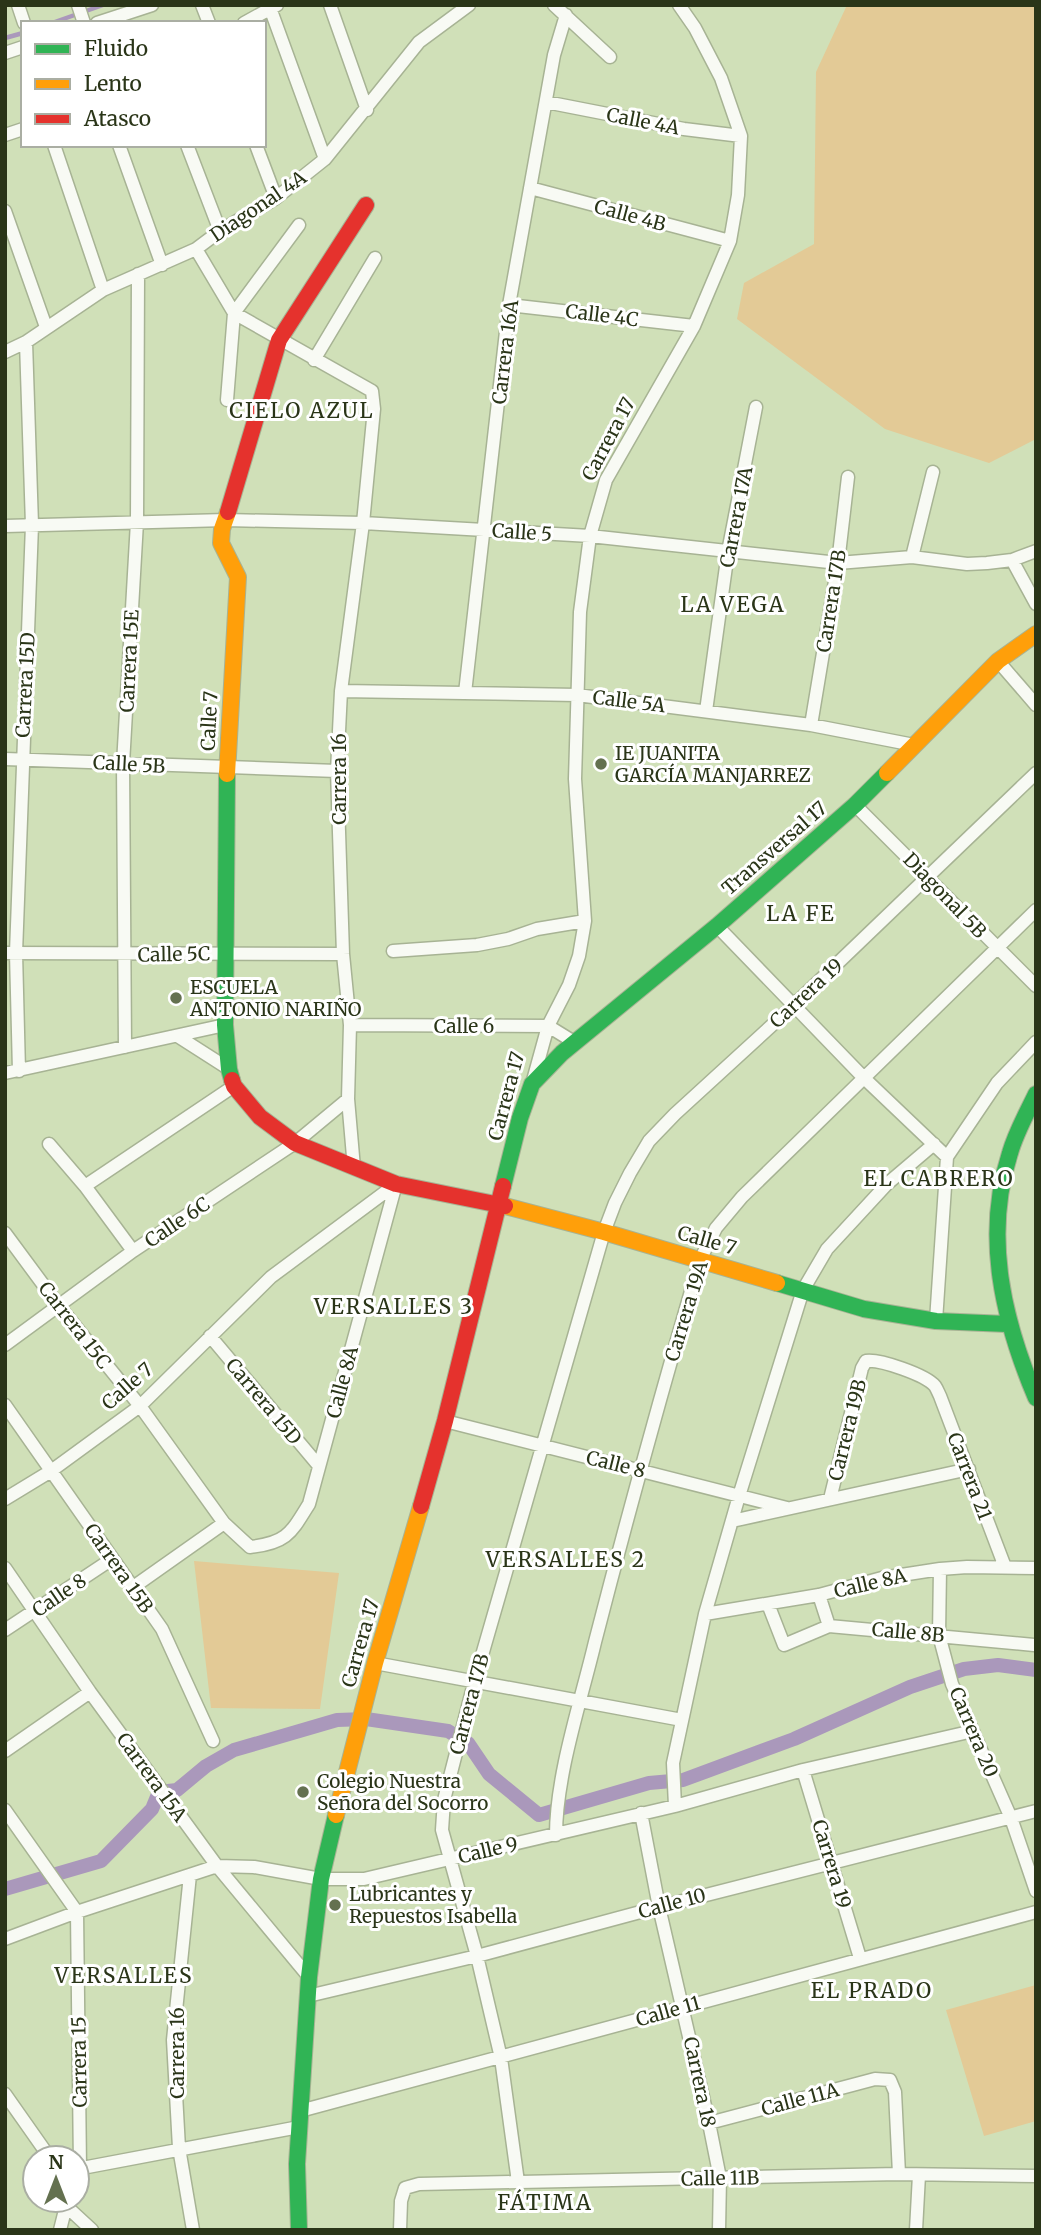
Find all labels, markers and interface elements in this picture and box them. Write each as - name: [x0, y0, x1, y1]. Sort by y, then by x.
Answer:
- legend: [21, 21, 266, 147]
- text: Fluido: [84, 35, 148, 62]
- text: Lento: [84, 70, 142, 97]
- street label: Calle 4A: [604, 102, 682, 140]
- text: Atasco: [83, 105, 151, 132]
- street label: Diagonal 4A: [205, 165, 311, 247]
- street label: Calle 4B: [592, 194, 669, 236]
- street label: Carrera 16A: [487, 298, 523, 406]
- street label: Calle 4C: [564, 299, 640, 331]
- street label: Carrera 17: [576, 393, 640, 485]
- district label: CIELO AZUL: [229, 397, 375, 424]
- street label: Carrera 17A: [714, 464, 758, 569]
- street label: Calle 5: [491, 518, 553, 546]
- street label: Carrera 17B: [811, 548, 851, 654]
- district label: LA VEGA: [681, 591, 785, 618]
- street label: Carrera 15E: [114, 609, 144, 713]
- street label: Carrera 15D: [10, 632, 40, 738]
- street label: Calle 5A: [591, 685, 667, 717]
- street label: Calle 7: [195, 690, 223, 752]
- street label: Carrera 16: [327, 733, 351, 825]
- place label: IE JUANITA GARCÍA MANJARREZ: [615, 741, 811, 787]
- street label: Calle 5B: [92, 750, 166, 778]
- marker: IE JUANITA GARCÍA MANJARREZ: [593, 756, 609, 772]
- street label: Transversal 17: [717, 796, 831, 900]
- street label: Diagonal 5B: [898, 847, 992, 943]
- district label: LA FE: [766, 900, 836, 927]
- street label: Calle 5C: [137, 941, 211, 967]
- street label: Carrera 19: [764, 953, 848, 1033]
- place label: ESCUELA ANTONIO NARIÑO: [189, 975, 362, 1021]
- marker: ESCUELA ANTONIO NARIÑO: [168, 990, 184, 1006]
- street label: Calle 6: [434, 1014, 494, 1038]
- street label: Carrera 17: [483, 1049, 529, 1143]
- district label: EL CABRERO: [863, 1165, 1015, 1192]
- street label: Calle 6C: [140, 1192, 214, 1252]
- street label: Calle 7: [675, 1220, 739, 1260]
- street label: Carrera 19A: [659, 1257, 713, 1364]
- street label: Carrera 15C: [34, 1277, 116, 1373]
- district label: VERSALLES 3: [313, 1293, 474, 1320]
- street label: Calle 8A: [321, 1343, 363, 1421]
- street label: Carrera 15D: [221, 1353, 307, 1449]
- street label: Calle 7: [97, 1357, 158, 1415]
- street label: Carrera 19B: [823, 1376, 871, 1483]
- street label: Carrera 21: [942, 1429, 998, 1523]
- street label: Calle 8: [584, 1445, 648, 1483]
- street label: Carrera 15B: [79, 1519, 159, 1618]
- district label: VERSALLES 2: [485, 1546, 646, 1573]
- street label: Calle 8A: [831, 1563, 909, 1603]
- street label: Calle 8: [27, 1568, 91, 1622]
- street label: Carrera 17: [336, 1596, 384, 1690]
- street label: Calle 8B: [871, 1617, 946, 1647]
- street label: Carrera 17B: [444, 1651, 494, 1757]
- street label: Carrera 20: [944, 1683, 1004, 1781]
- street label: Carrera 15A: [112, 1728, 193, 1827]
- place label: Colegio Nuestra Señora del Socorro: [317, 1769, 488, 1815]
- marker: Colegio Nuestra Señora del Socorro: [295, 1784, 311, 1800]
- street label: Carrera 19: [807, 1817, 857, 1911]
- street label: Calle 9: [456, 1831, 520, 1869]
- place label: Lubricantes y Repuestos Isabella: [349, 1882, 517, 1928]
- street label: Calle 10: [636, 1882, 708, 1924]
- marker: Lubricantes y Repuestos Isabella: [327, 1897, 343, 1913]
- district label: VERSALLES: [54, 1962, 193, 1989]
- district label: EL PRADO: [811, 1977, 933, 2004]
- street label: Calle 11: [633, 1990, 703, 2032]
- street label: Carrera 16: [165, 2007, 189, 2099]
- street label: Carrera 15: [66, 2016, 92, 2108]
- street label: Carrera 18: [679, 2035, 721, 2129]
- street label: Calle 11A: [759, 2077, 842, 2121]
- north arrow: [21, 2144, 91, 2214]
- text: N: [48, 2150, 64, 2174]
- street label: Calle 11B: [681, 2165, 760, 2191]
- district label: FÁTIMA: [497, 2188, 593, 2216]

